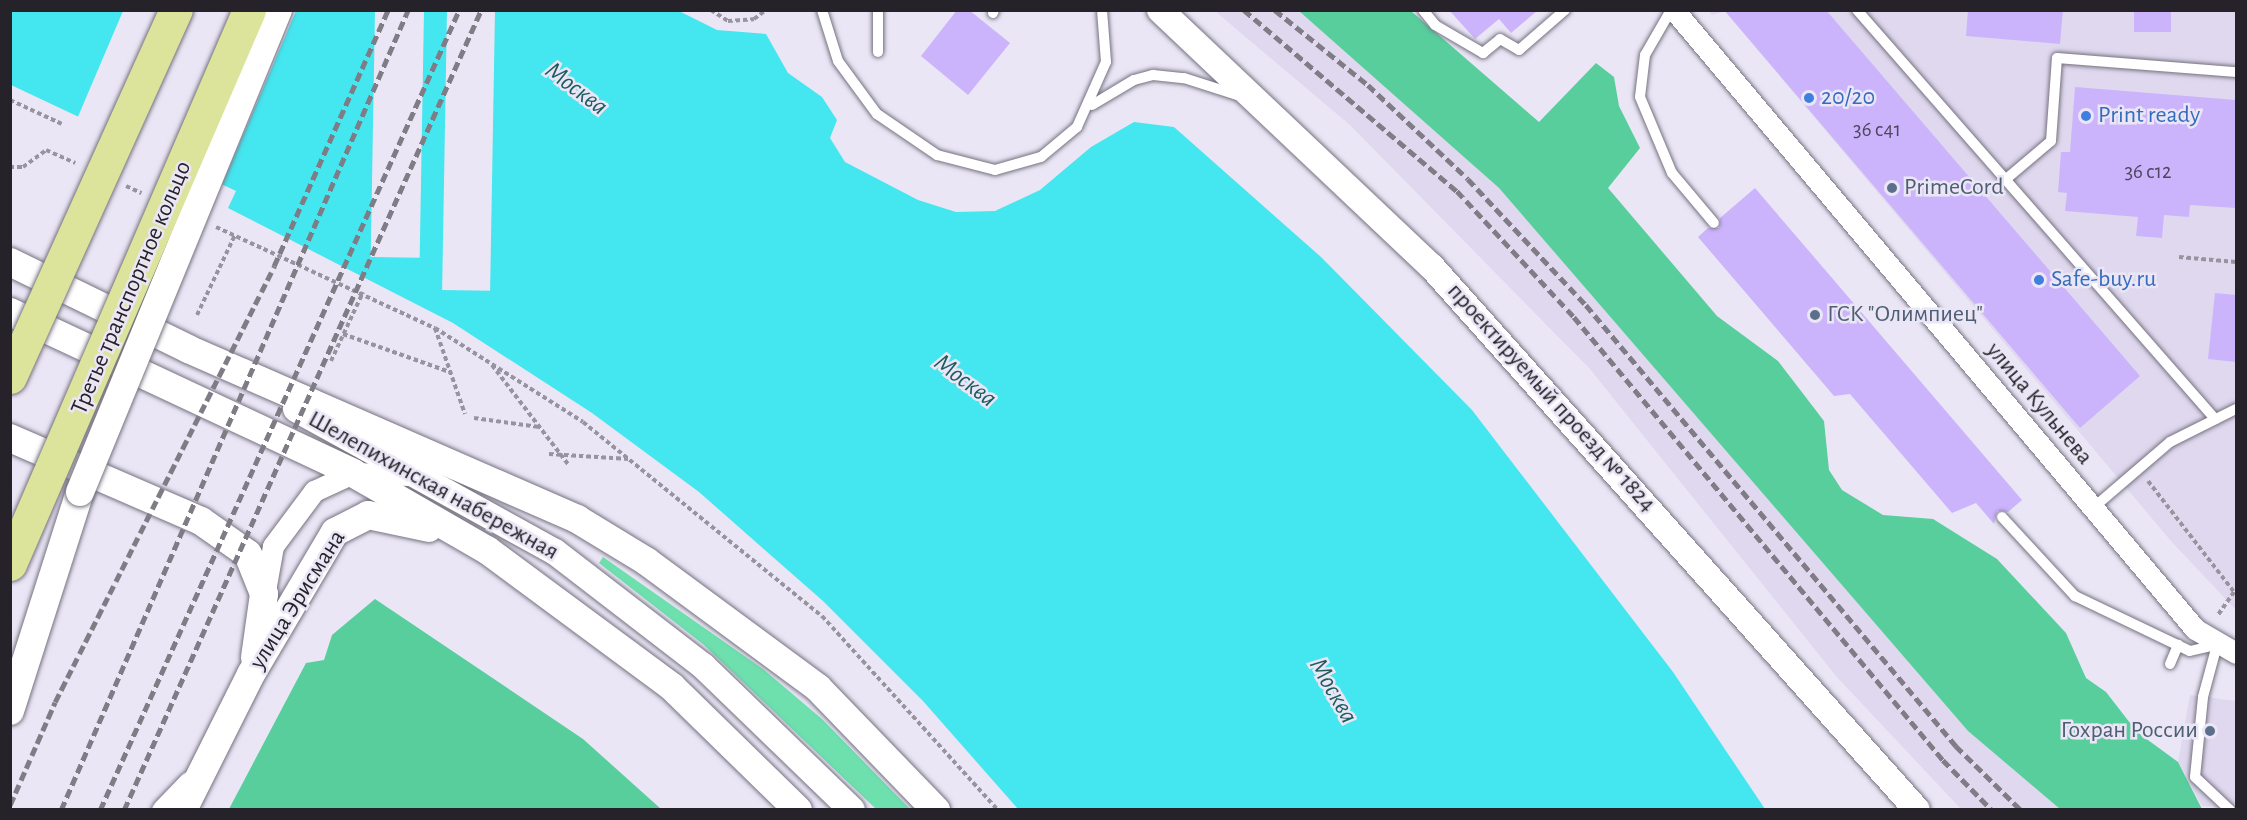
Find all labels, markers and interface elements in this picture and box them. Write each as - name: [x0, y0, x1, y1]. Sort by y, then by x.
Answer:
- water label: Москва: [539, 55, 613, 123]
- place label: 20/20: [1821, 84, 1875, 112]
- marker: 20/20: [1802, 91, 1816, 105]
- place label: Print ready: [2098, 102, 2200, 130]
- marker: Print ready: [2079, 109, 2093, 123]
- house number: 36 с41: [1853, 117, 1901, 143]
- street label: Третье транспортное кольцо: [66, 157, 198, 419]
- house number: 36 с12: [2124, 159, 2172, 185]
- place label: PrimeCord: [1904, 174, 2004, 202]
- marker: PrimeCord: [1885, 181, 1899, 195]
- place label: Safe-buy.ru: [2051, 266, 2156, 294]
- marker: Safe-buy.ru: [2032, 273, 2046, 287]
- street label: проектируемый проезд № 1824: [1440, 278, 1662, 518]
- place label: ГСК "Олимпиец": [1827, 301, 1983, 329]
- marker: ГСК "Олимпиец": [1808, 308, 1822, 322]
- street label: улица Кульнева: [1979, 337, 2099, 471]
- water label: Москва: [928, 347, 1002, 415]
- street label: Шелепихинская набережная: [303, 405, 563, 567]
- street label: улица Эрисмана: [244, 525, 352, 675]
- water label: Москва: [1302, 653, 1364, 729]
- place label: Гохран России: [2061, 717, 2198, 745]
- marker: Гохран России: [2203, 724, 2217, 738]

